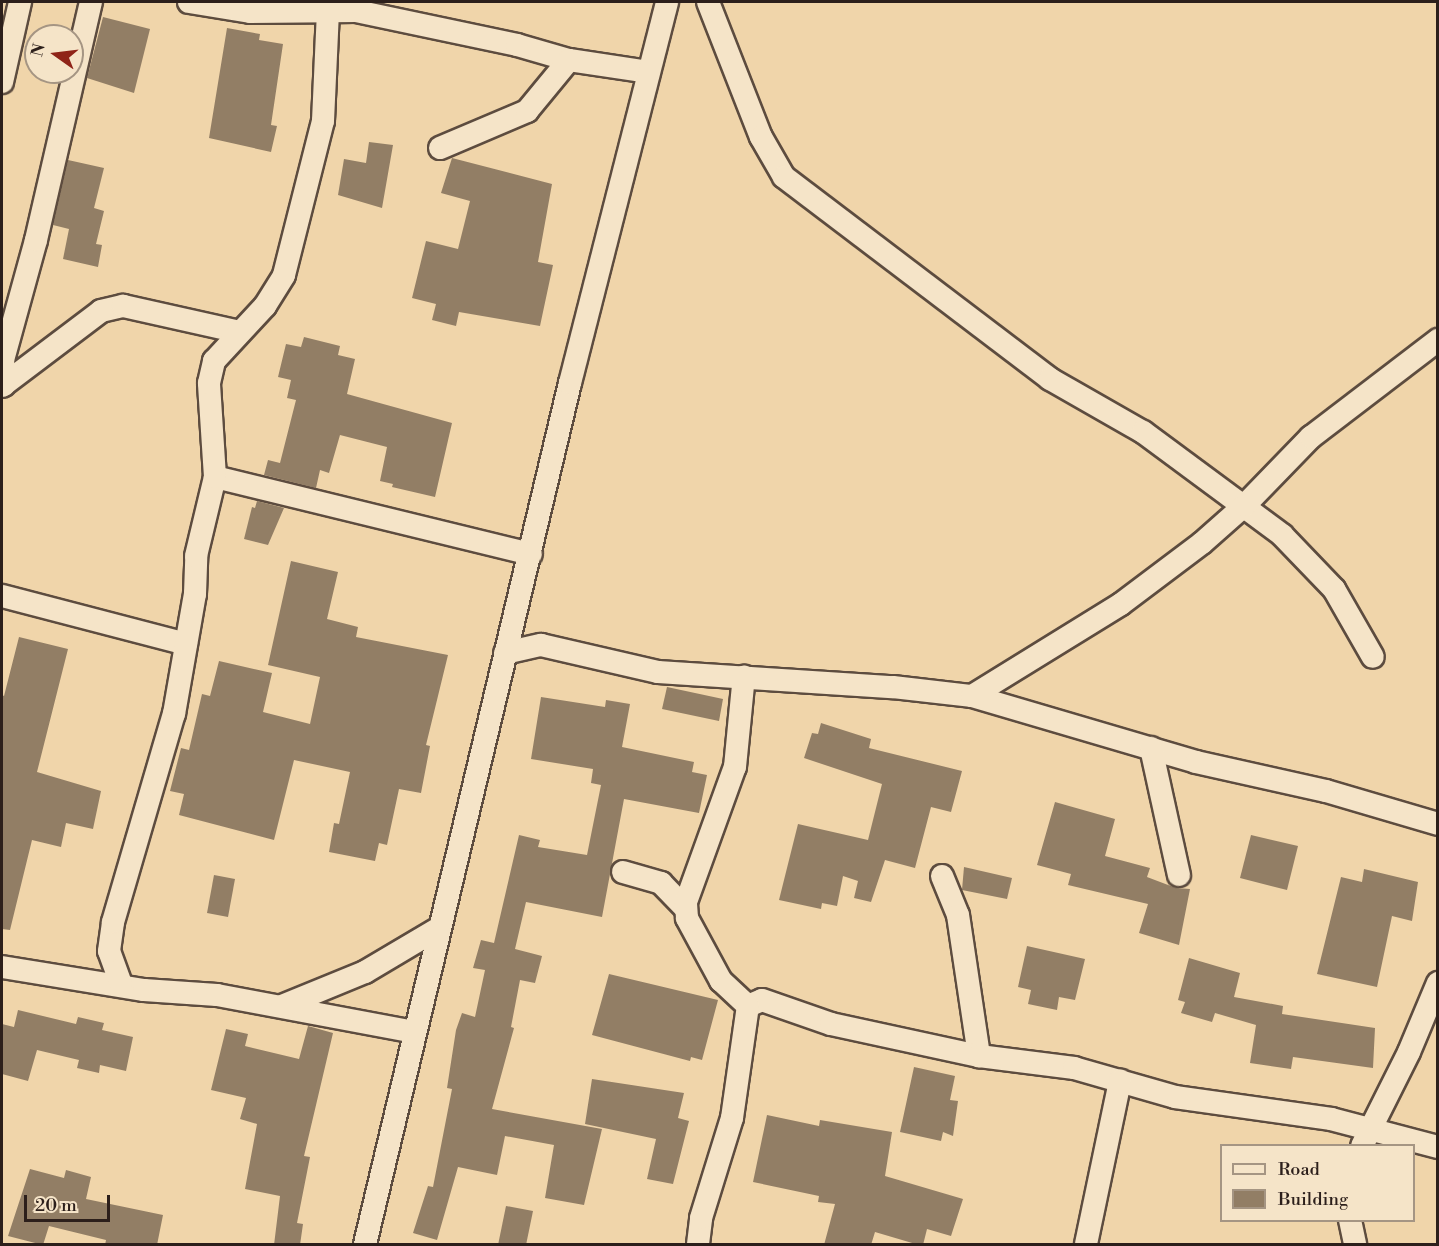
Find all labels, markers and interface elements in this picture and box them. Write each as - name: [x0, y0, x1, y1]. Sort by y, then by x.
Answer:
- north arrow: [24, 24, 84, 84]
- text: N: [27, 42, 50, 59]
- legend: [1220, 1144, 1415, 1222]
- text: Road: [1278, 1158, 1320, 1181]
- scale bar: [27, 1183, 112, 1221]
- text: Building: [1278, 1188, 1348, 1211]
- text: 20 m: [35, 1194, 77, 1217]

